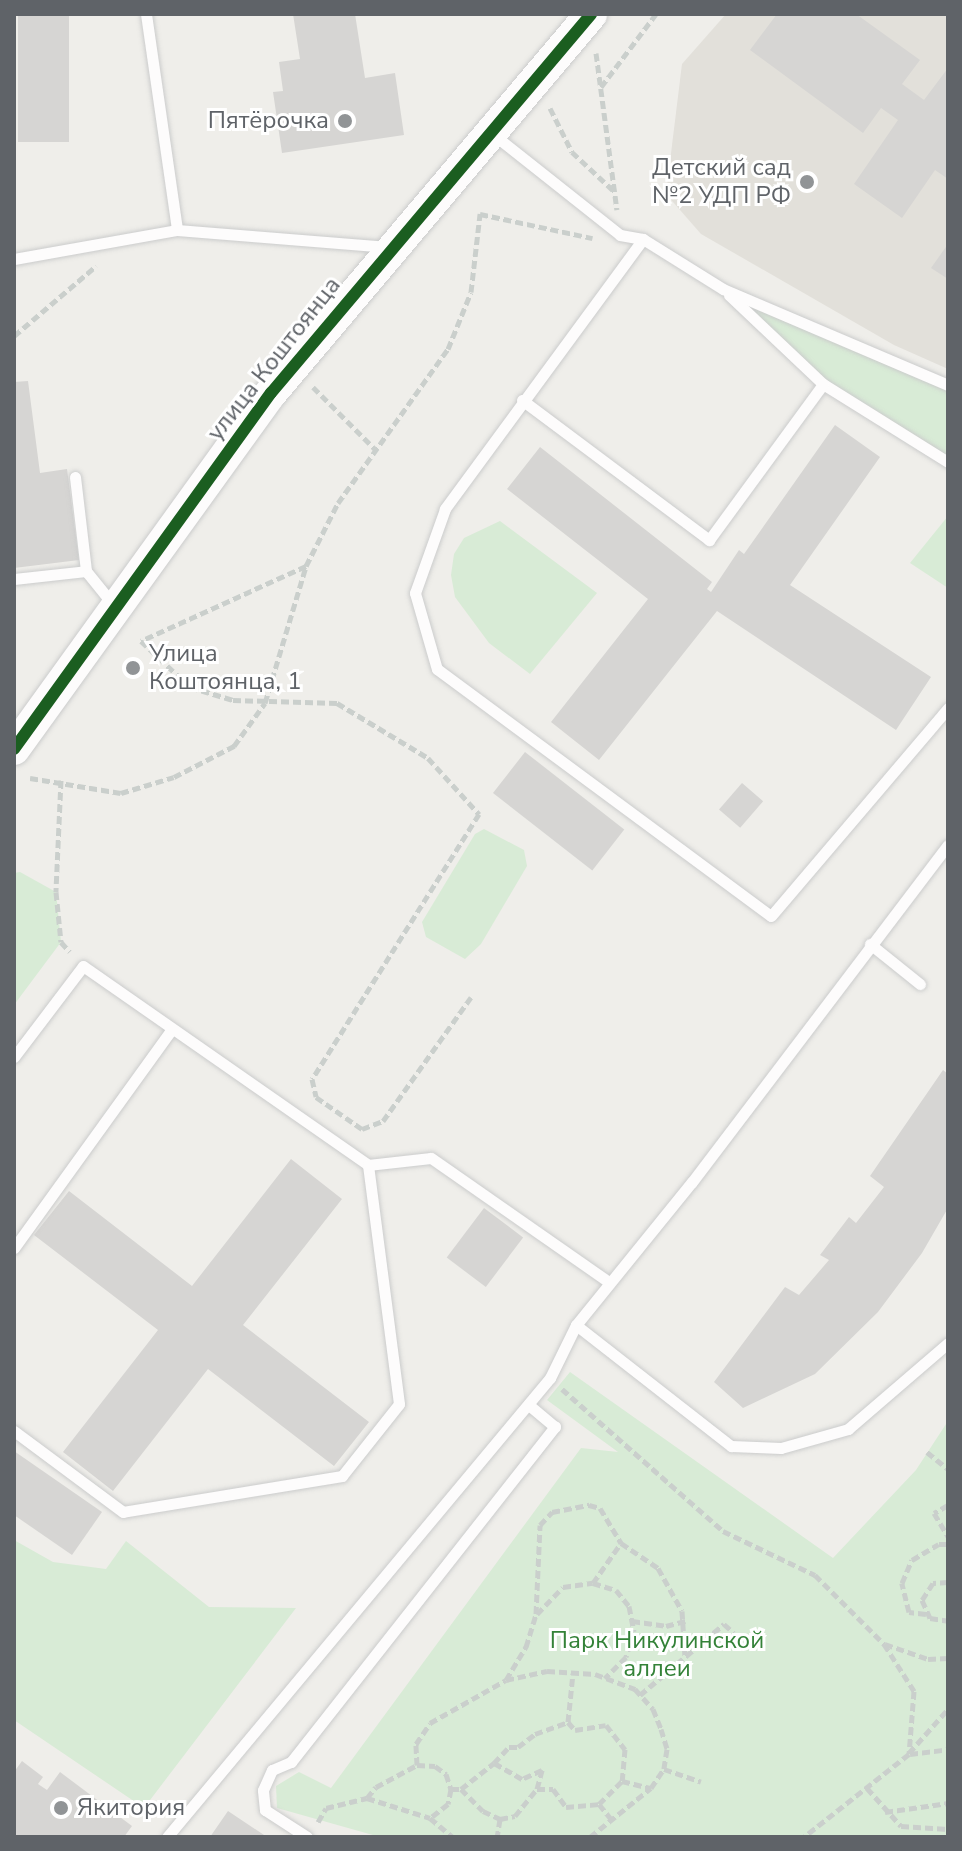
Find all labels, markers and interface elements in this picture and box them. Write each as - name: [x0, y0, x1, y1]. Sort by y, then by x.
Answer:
- place label: Пятёрочка: [208, 107, 329, 135]
- marker: Пятёрочка: [336, 112, 354, 130]
- place label: Детский сад №2 УДП РФ: [652, 154, 791, 210]
- marker: Детский сад №2 УДП РФ: [798, 173, 816, 191]
- street label: улица Коштоянца: [201, 271, 347, 447]
- place label: Улица Коштоянца, 1: [149, 640, 302, 696]
- marker: Улица Коштоянца, 1: [124, 659, 142, 677]
- park label: Парк Никулинской аллеи: [550, 1627, 764, 1683]
- place label: Якитория: [77, 1794, 185, 1822]
- marker: Якитория: [52, 1799, 70, 1817]

